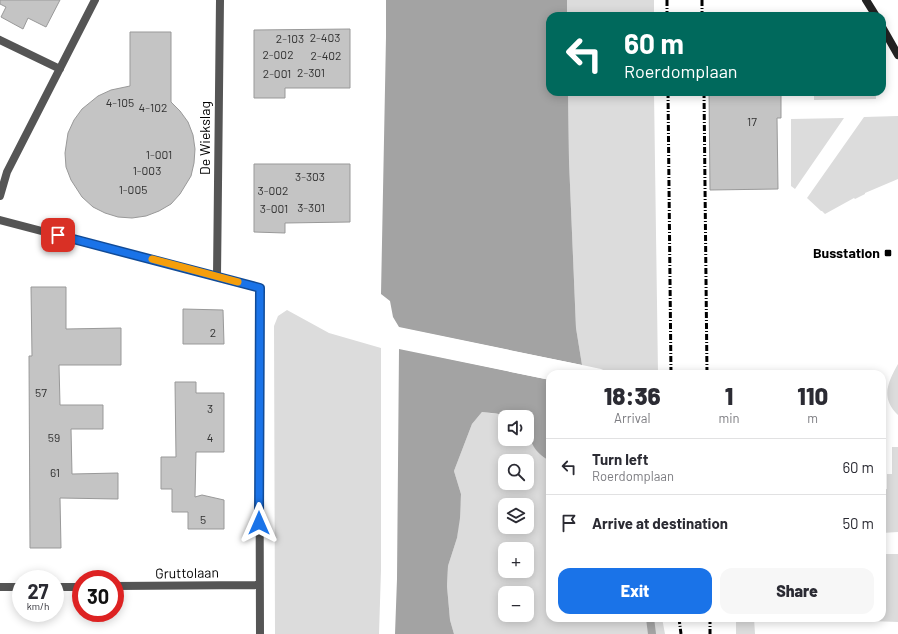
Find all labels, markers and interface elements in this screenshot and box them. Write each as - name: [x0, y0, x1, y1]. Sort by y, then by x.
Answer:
- text: 60 m: [624, 26, 684, 60]
- icon: left: [558, 28, 610, 80]
- house number: 2-403: [310, 30, 340, 44]
- house number: 2-103: [276, 31, 304, 45]
- house number: 2-002: [262, 47, 294, 61]
- house number: 2-402: [311, 48, 341, 62]
- text: Roerdomplaan: [624, 60, 738, 82]
- house number: 2-301: [297, 65, 325, 79]
- house number: 2-001: [263, 66, 291, 80]
- house number: 4-105: [106, 95, 134, 109]
- house number: 4-102: [139, 100, 167, 114]
- street label: De Wiekslag: [196, 101, 213, 175]
- house number: 17: [747, 114, 757, 128]
- house number: 1-001: [146, 147, 172, 161]
- house number: 1-003: [133, 163, 161, 177]
- house number: 3-303: [295, 169, 325, 183]
- house number: 1-005: [119, 182, 147, 196]
- house number: 3-002: [258, 183, 288, 197]
- house number: 3-301: [297, 200, 325, 214]
- house number: 3-001: [260, 201, 288, 215]
- pin: [41, 218, 75, 252]
- icon: arrive: [47, 224, 69, 246]
- place label: Busstation: [813, 244, 880, 261]
- marker: Busstation: [883, 248, 893, 258]
- house number: 2: [210, 325, 216, 339]
- text: 18:36: [604, 381, 661, 410]
- text: 1: [725, 381, 733, 410]
- text: 110: [797, 381, 828, 410]
- house number: 57: [35, 385, 47, 399]
- house number: 3: [207, 401, 213, 415]
- map controls: [498, 410, 534, 622]
- button: sound: [498, 410, 534, 446]
- text: Arrival: [614, 410, 650, 426]
- text: min: [718, 410, 740, 426]
- text: m: [807, 410, 818, 426]
- house number: 59: [48, 430, 60, 444]
- house number: 4: [207, 430, 213, 444]
- text: Turn left: [592, 450, 648, 468]
- button: search: [498, 454, 534, 490]
- icon: left: [558, 456, 580, 478]
- text: 60 m: [842, 458, 874, 476]
- house number: 61: [50, 465, 60, 479]
- text: Roerdomplaan: [592, 468, 674, 484]
- button: layers: [498, 498, 534, 534]
- position arrow: [238, 502, 280, 544]
- house number: 5: [200, 512, 206, 526]
- icon: arrive: [558, 512, 580, 534]
- text: Arrive at destination: [592, 514, 728, 532]
- text: 50 m: [842, 514, 874, 532]
- button: +: [498, 542, 534, 578]
- street label: Gruttolaan: [155, 563, 219, 582]
- button: Exit: [558, 568, 712, 614]
- button: Share: [720, 568, 874, 614]
- speed limit sign: 30: [72, 570, 124, 622]
- text: 27: [27, 579, 49, 603]
- button: −: [498, 586, 534, 622]
- text: km/h: [27, 600, 49, 612]

